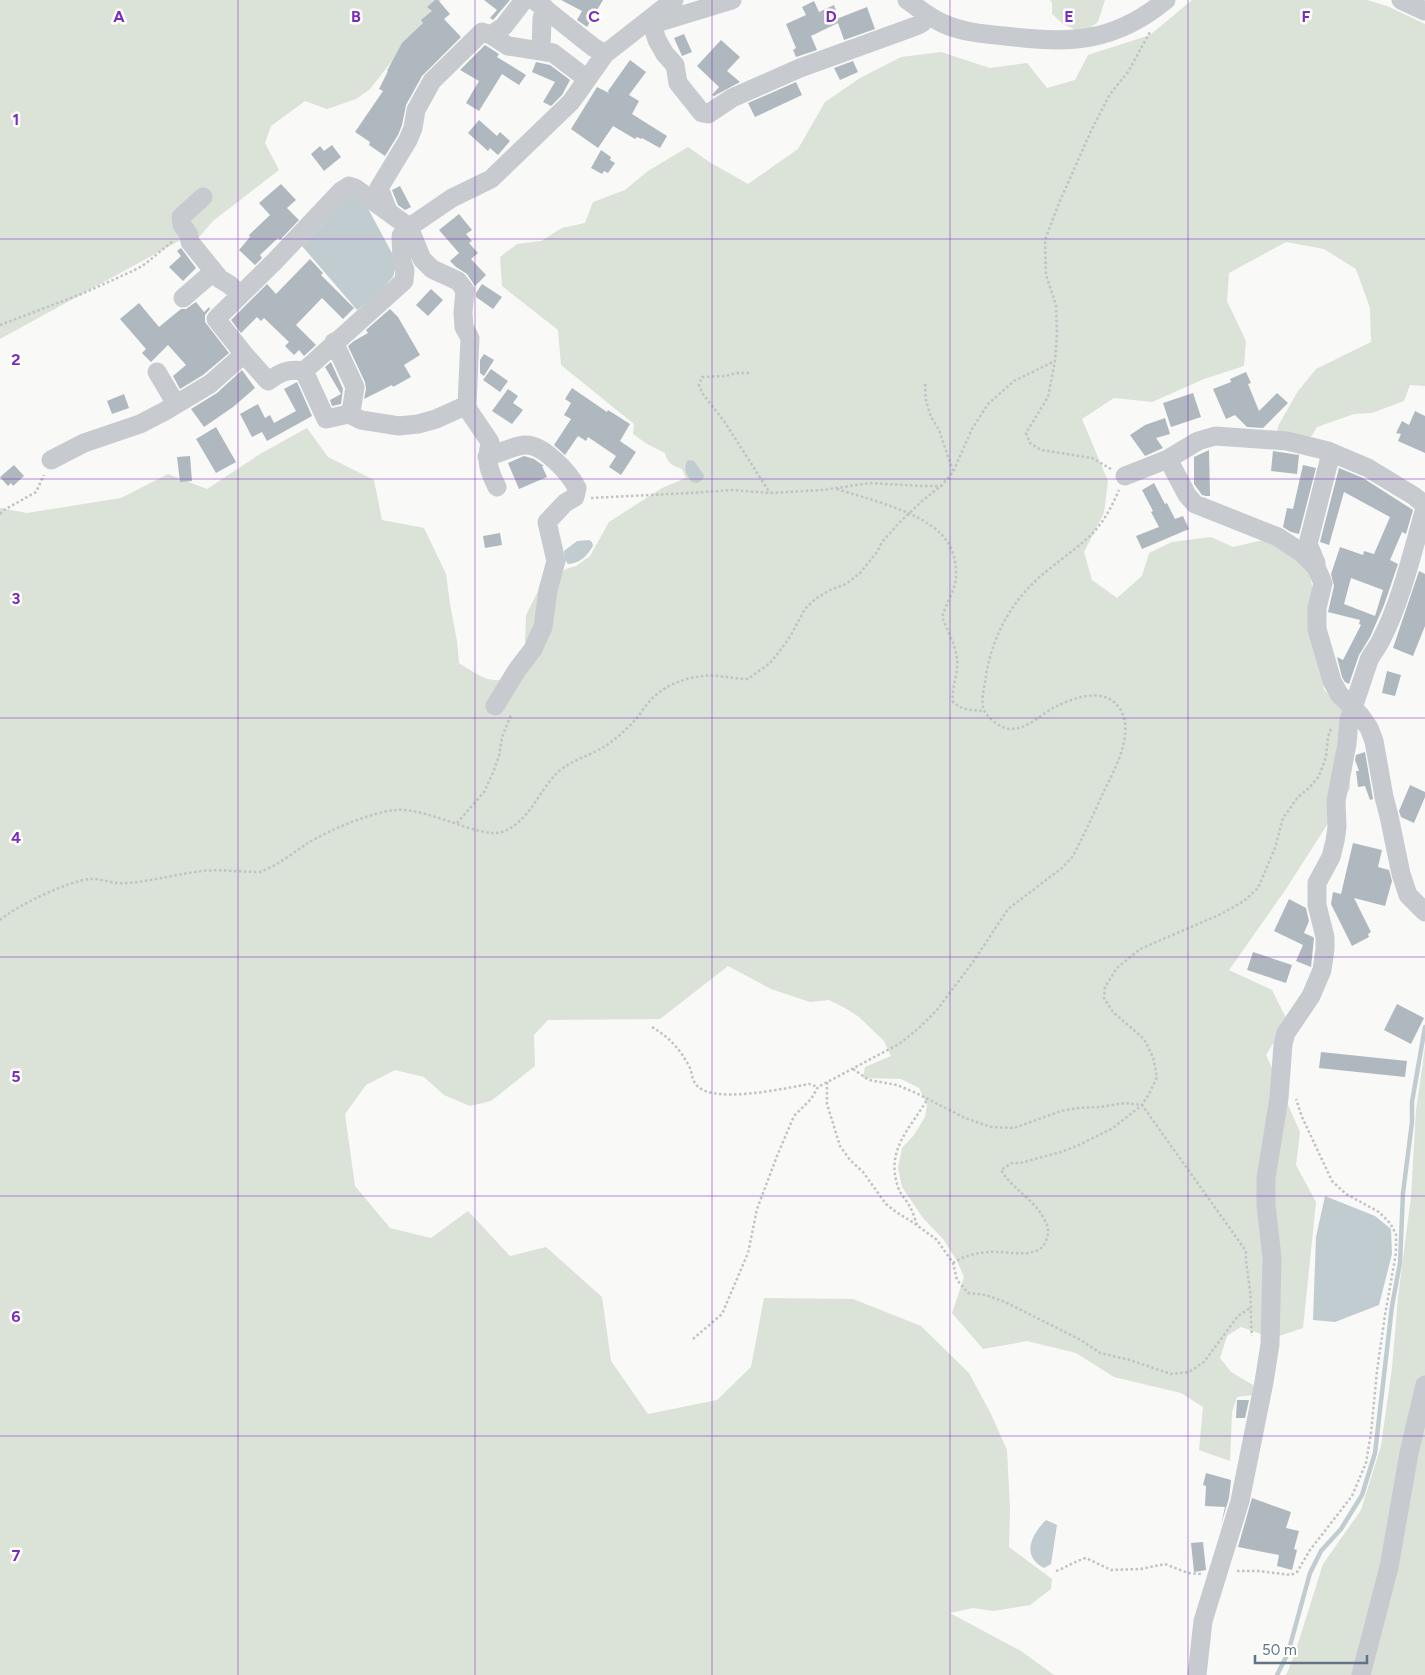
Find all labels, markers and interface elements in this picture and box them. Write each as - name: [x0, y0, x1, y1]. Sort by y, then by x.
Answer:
- text: A: [113, 7, 125, 26]
- text: B: [351, 7, 361, 26]
- text: C: [588, 7, 600, 26]
- text: D: [825, 7, 837, 26]
- text: E: [1064, 7, 1074, 26]
- text: F: [1302, 7, 1311, 26]
- text: 1: [13, 110, 19, 129]
- text: 2: [11, 350, 21, 369]
- text: 3: [12, 589, 21, 608]
- text: 4: [11, 828, 21, 847]
- text: 5: [11, 1067, 21, 1086]
- text: 6: [11, 1307, 21, 1326]
- text: 7: [12, 1546, 21, 1565]
- scale bar: [1255, 1632, 1368, 1664]
- text: 50 m: [1262, 1641, 1297, 1659]

